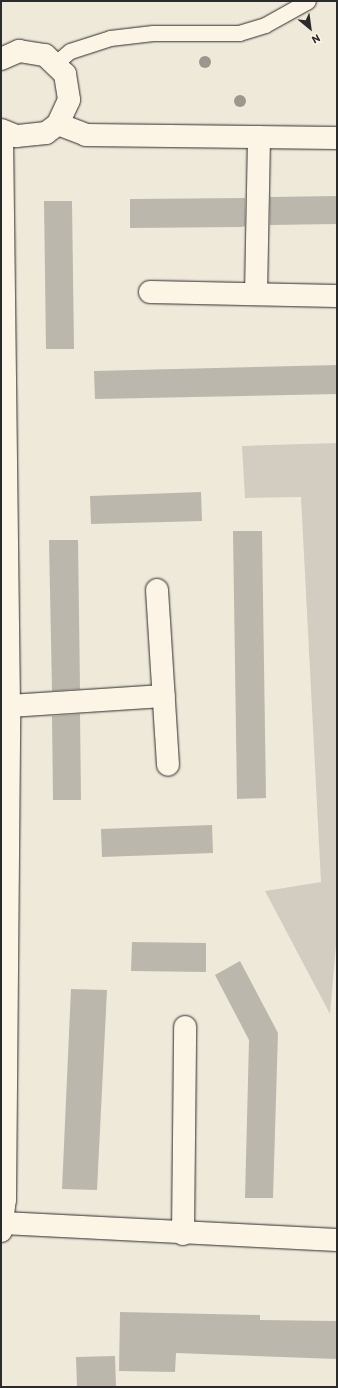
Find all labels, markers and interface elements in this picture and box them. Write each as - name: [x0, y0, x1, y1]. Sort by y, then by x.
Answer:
- north arrow: [290, 8, 330, 48]
- text: N: [310, 31, 322, 46]

